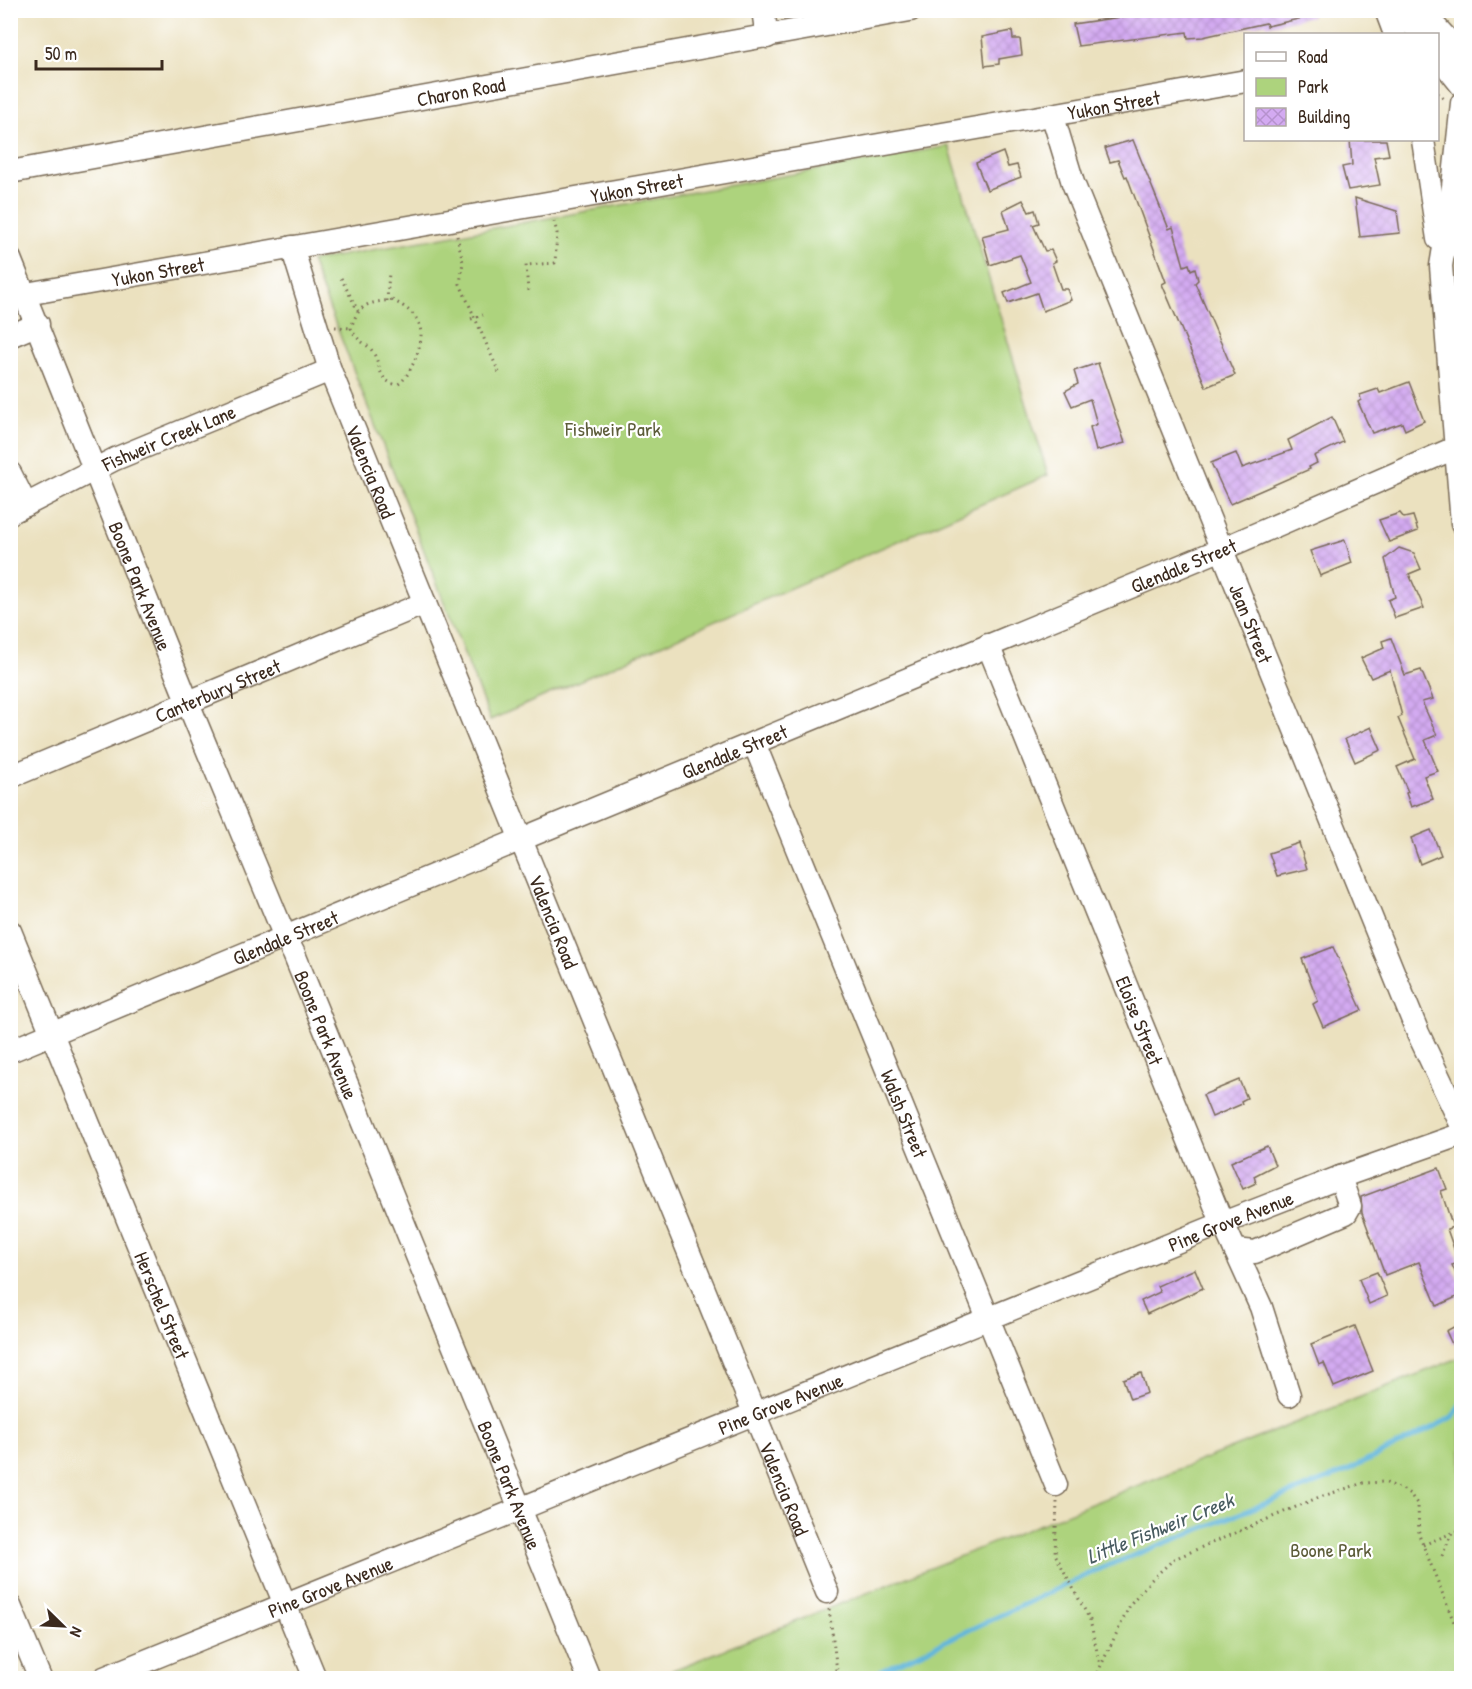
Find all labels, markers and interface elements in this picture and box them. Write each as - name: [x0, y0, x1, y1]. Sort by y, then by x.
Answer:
- scale bar: [36, 33, 162, 71]
- legend: [1244, 33, 1439, 141]
- text: 50 m: [45, 41, 77, 66]
- text: Road: [1298, 44, 1328, 69]
- street label: Charon Road: [414, 70, 507, 112]
- text: Park: [1298, 74, 1329, 99]
- street label: Yukon Street: [1065, 83, 1163, 125]
- text: Building: [1298, 104, 1350, 129]
- street label: Yukon Street: [588, 166, 686, 209]
- street label: Yukon Street: [110, 249, 207, 292]
- street label: Fishweir Creek Lane: [96, 397, 239, 477]
- park label: Fishweir Park: [564, 415, 661, 442]
- street label: Valencia Road: [340, 420, 402, 522]
- street label: Boone Park Avenue: [103, 517, 179, 654]
- street label: Glendale Street: [1126, 531, 1241, 599]
- street label: Jean Street: [1223, 579, 1280, 668]
- street label: Canterbury Street: [150, 651, 286, 728]
- street label: Glendale Street: [677, 717, 792, 785]
- street label: Valencia Road: [523, 870, 585, 972]
- street label: Glendale Street: [228, 903, 343, 971]
- street label: Boone Park Avenue: [289, 966, 365, 1103]
- street label: Eloise Street: [1110, 972, 1171, 1070]
- street label: Walsh Street: [875, 1065, 935, 1163]
- street label: Pine Grove Avenue: [1164, 1183, 1297, 1257]
- street label: Herschel Street: [129, 1247, 197, 1364]
- street label: Pine Grove Avenue: [714, 1366, 847, 1440]
- street label: Boone Park Avenue: [472, 1416, 549, 1553]
- street label: Valencia Road: [754, 1437, 816, 1539]
- water label: Little Fishweir Creek: [1082, 1484, 1240, 1571]
- park label: Boone Park: [1290, 1536, 1372, 1563]
- street label: Pine Grove Avenue: [264, 1549, 396, 1624]
- north arrow: [33, 1596, 93, 1656]
- text: N: [65, 1624, 88, 1641]

